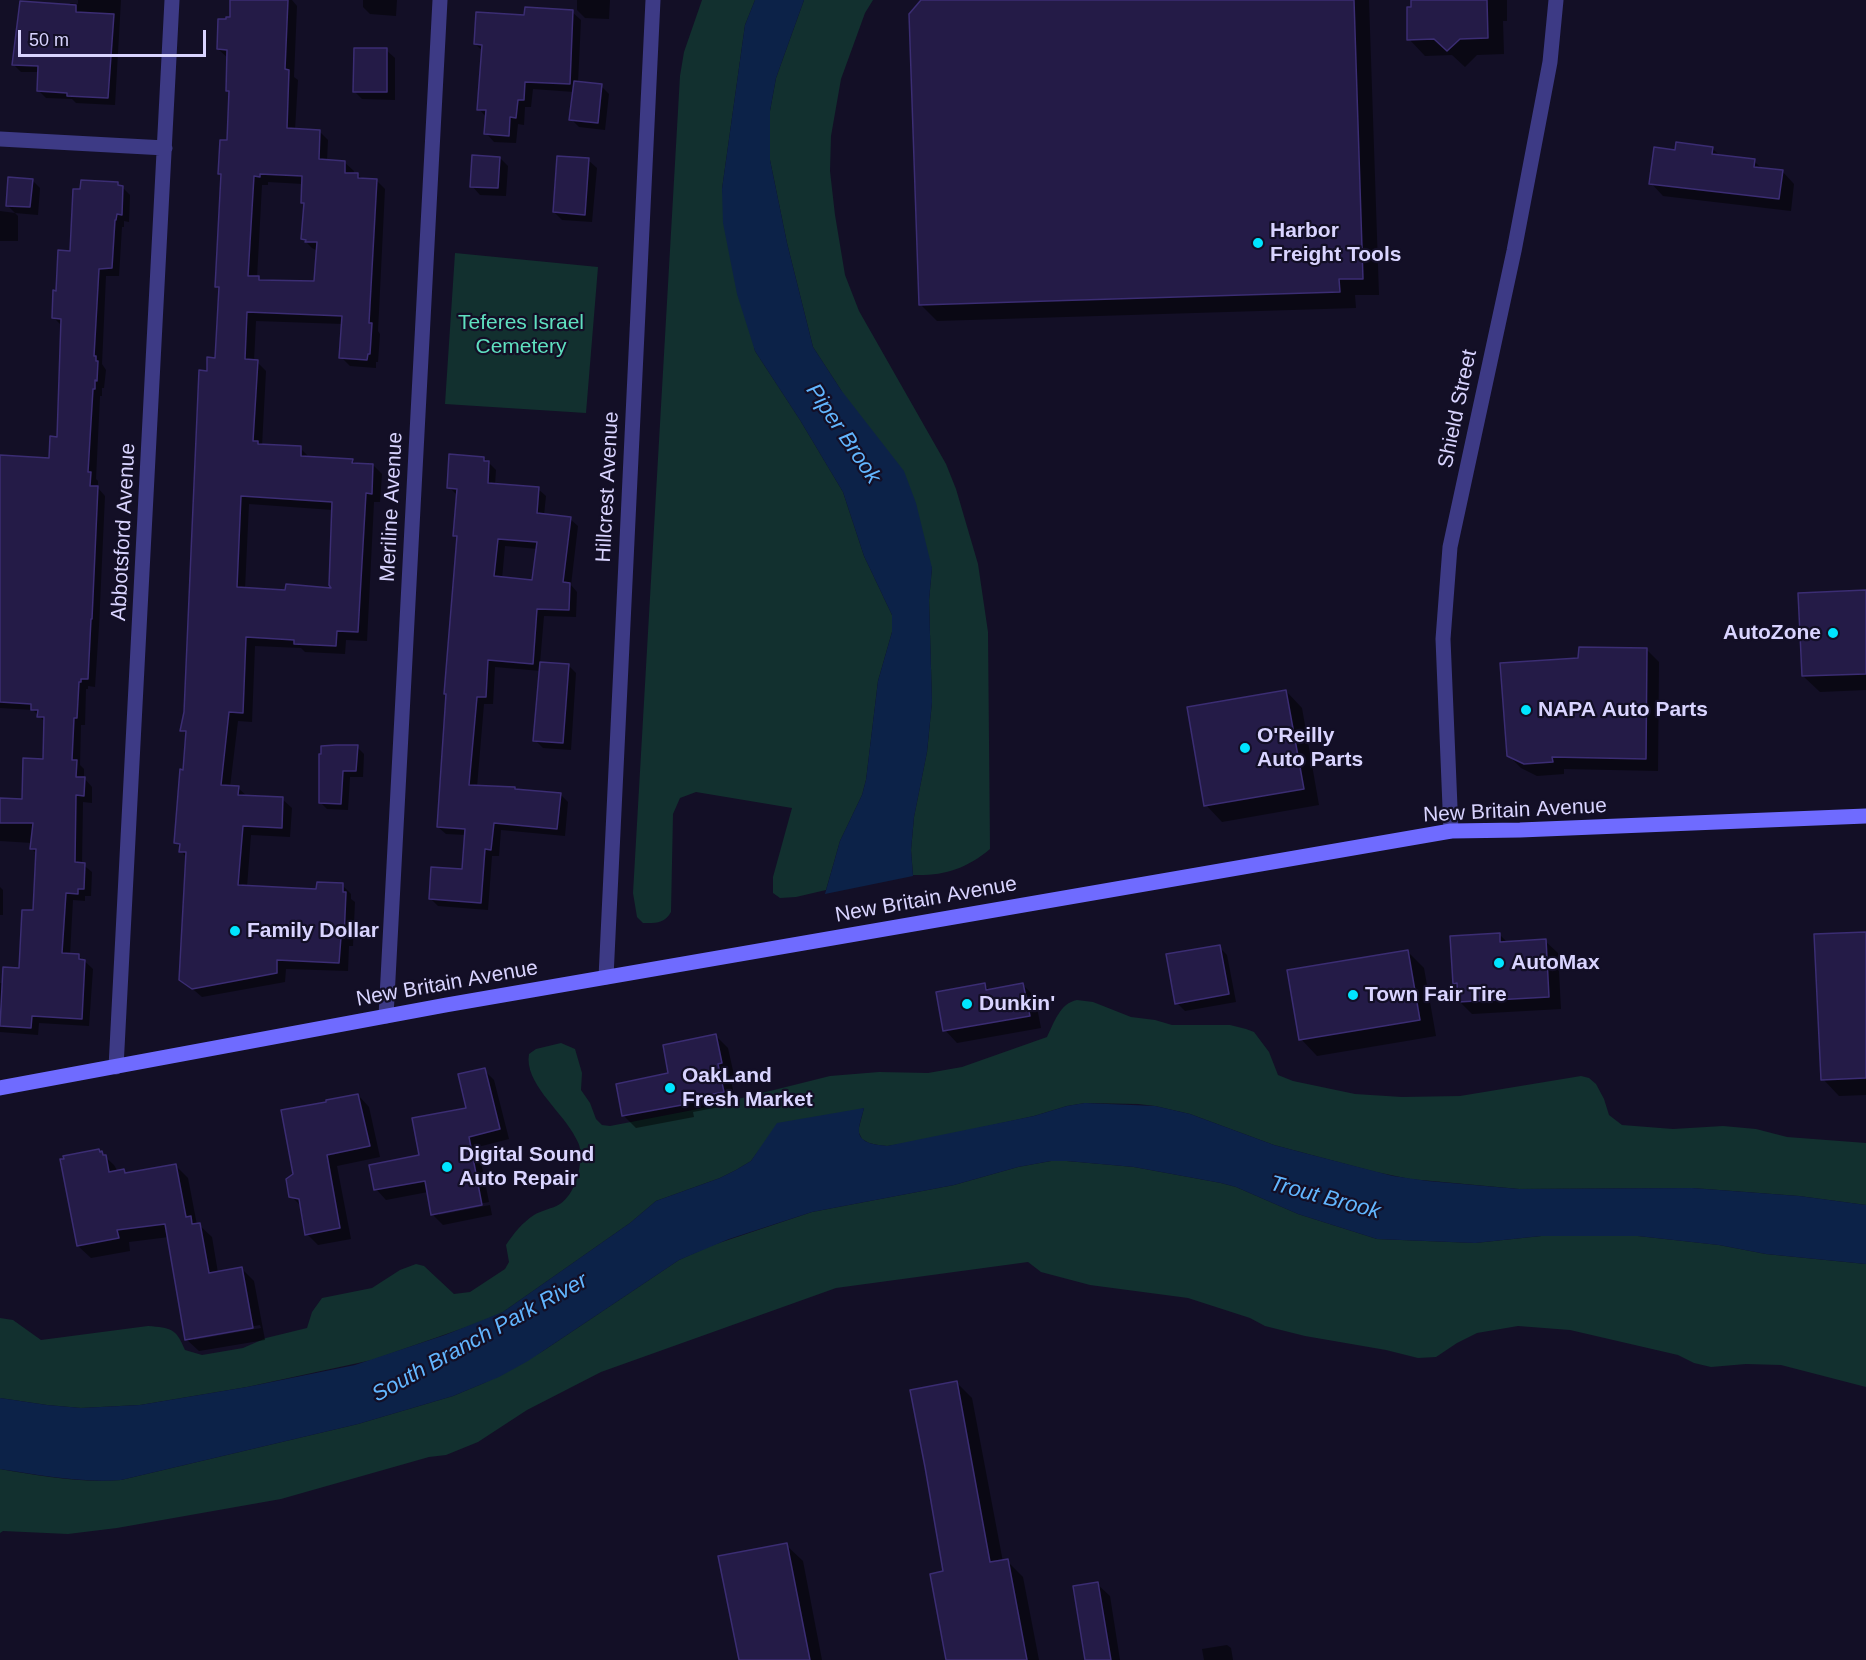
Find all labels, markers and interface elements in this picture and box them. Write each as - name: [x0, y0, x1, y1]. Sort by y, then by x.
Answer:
- scale bar: [21, 18, 208, 56]
- text: 50 m: [29, 30, 69, 50]
- place label: Harbor Freight Tools: [1270, 218, 1401, 268]
- marker: Harbor Freight Tools: [1251, 236, 1265, 250]
- park label: Teferes Israel Cemetery: [458, 310, 584, 360]
- street label: Shield Street: [1433, 348, 1483, 470]
- water label: Piper Brook: [800, 379, 886, 489]
- street label: Hillcrest Avenue: [591, 411, 625, 563]
- street label: Meriline Avenue: [375, 431, 409, 583]
- street label: Abbotsford Avenue: [107, 442, 141, 622]
- place label: AutoZone: [1723, 620, 1821, 646]
- marker: AutoZone: [1826, 626, 1840, 640]
- place label: NAPA Auto Parts: [1538, 697, 1708, 723]
- marker: NAPA Auto Parts: [1519, 703, 1533, 717]
- place label: O'Reilly Auto Parts: [1257, 723, 1363, 773]
- marker: O'Reilly Auto Parts: [1238, 741, 1252, 755]
- street label: New Britain Avenue: [1422, 794, 1608, 828]
- street label: New Britain Avenue: [833, 872, 1019, 928]
- place label: Family Dollar: [247, 918, 379, 944]
- marker: Family Dollar: [228, 924, 242, 938]
- place label: AutoMax: [1511, 950, 1600, 976]
- street label: New Britain Avenue: [354, 956, 540, 1012]
- marker: AutoMax: [1492, 956, 1506, 970]
- place label: Town Fair Tire: [1365, 982, 1507, 1008]
- marker: Town Fair Tire: [1346, 988, 1360, 1002]
- place label: Dunkin': [979, 991, 1055, 1017]
- marker: Dunkin': [960, 997, 974, 1011]
- place label: OakLand Fresh Market: [682, 1063, 813, 1113]
- marker: OakLand Fresh Market: [663, 1081, 677, 1095]
- place label: Digital Sound Auto Repair: [459, 1142, 594, 1192]
- marker: Digital Sound Auto Repair: [440, 1160, 454, 1174]
- water label: Trout Brook: [1267, 1171, 1383, 1225]
- water label: South Branch Park River: [368, 1268, 592, 1408]

